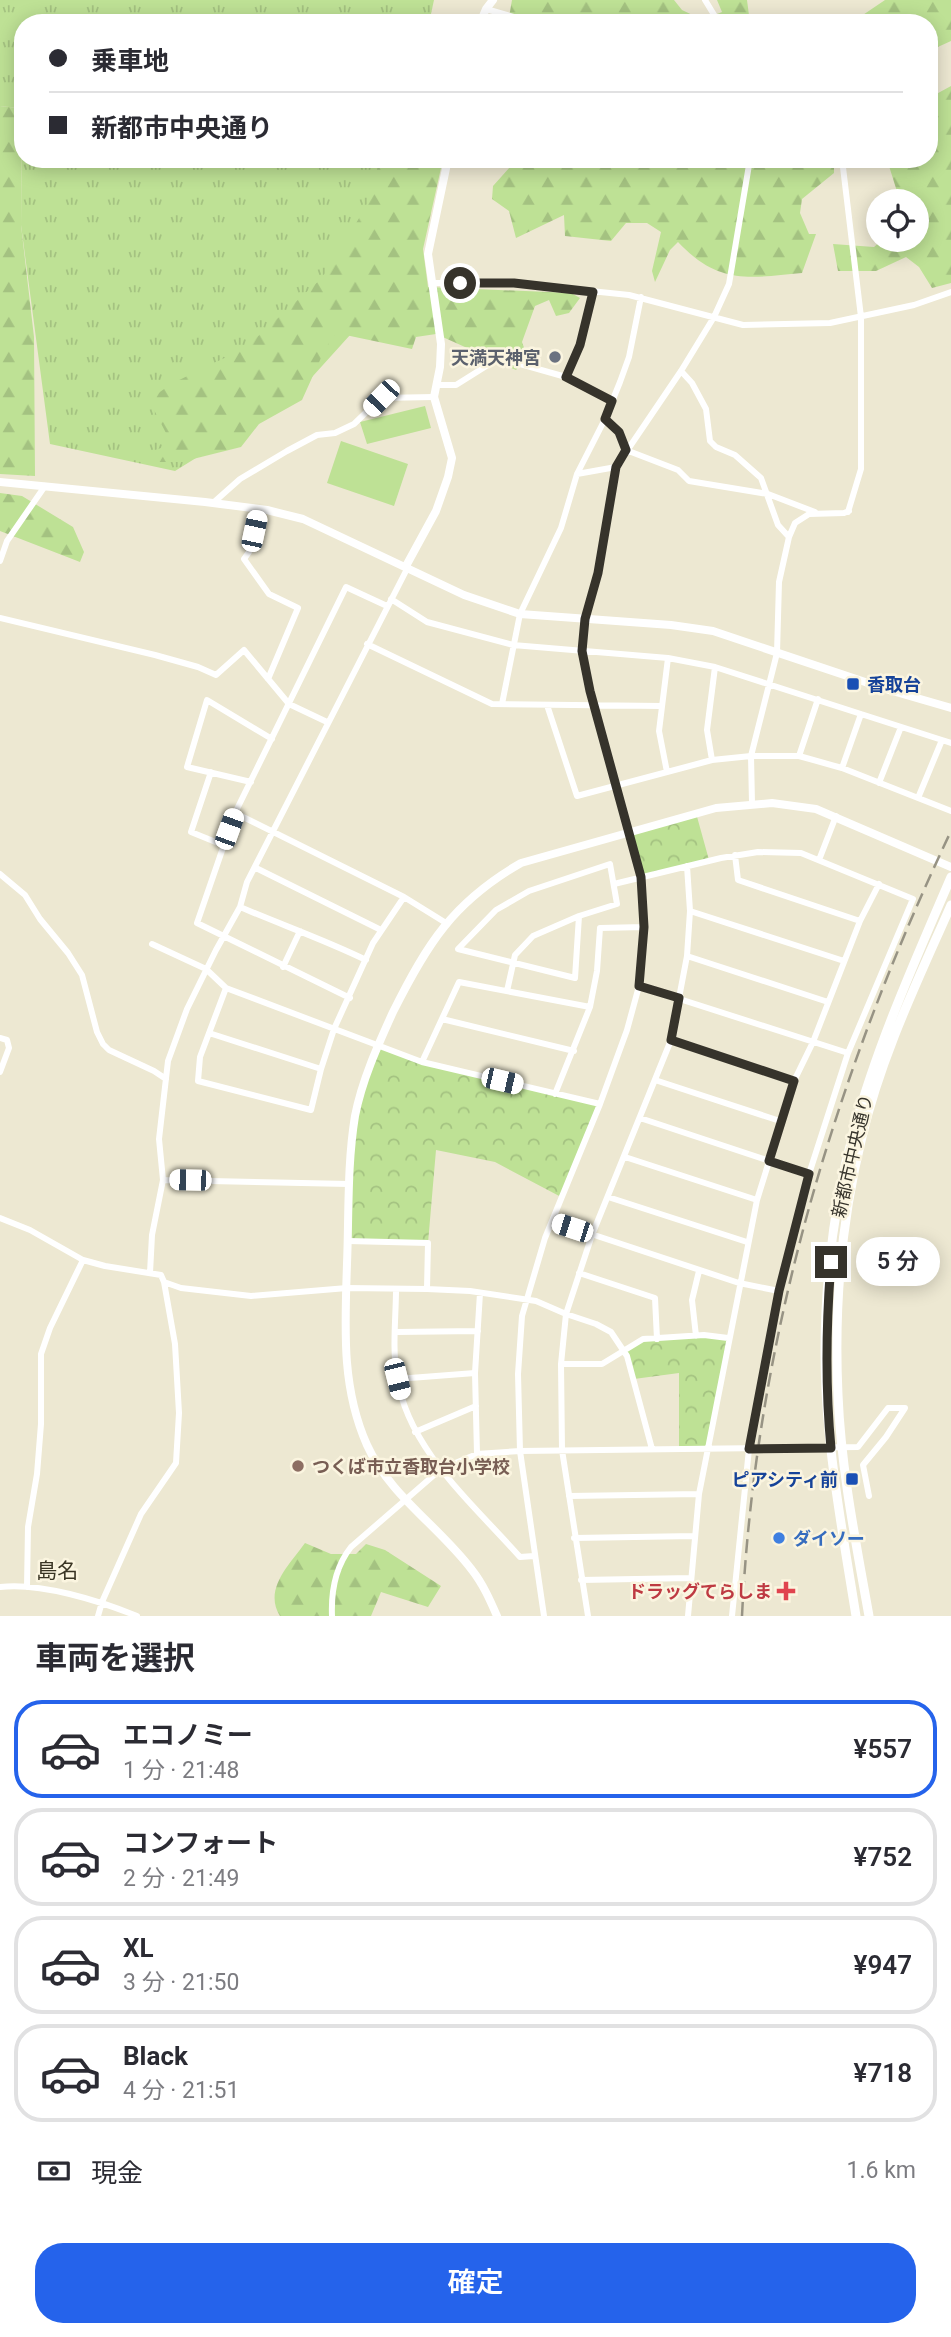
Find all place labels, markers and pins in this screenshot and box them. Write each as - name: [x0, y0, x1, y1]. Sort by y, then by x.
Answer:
- place label: 天満天神宮: [451, 347, 541, 368]
- marker: 天満天神宮: [547, 349, 563, 365]
- place label: 香取台: [867, 674, 921, 695]
- marker: 香取台: [845, 676, 861, 692]
- place label: つくば市立香取台小学校: [312, 1456, 510, 1477]
- marker: つくば市立香取台小学校: [290, 1458, 306, 1474]
- place label: ピアシティ前: [732, 1469, 838, 1490]
- marker: ピアシティ前: [844, 1471, 860, 1487]
- place label: ダイソー: [793, 1528, 865, 1549]
- marker: ダイソー: [771, 1530, 787, 1546]
- place label: ドラッグてらしま: [628, 1581, 772, 1602]
- marker: ドラッグてらしま: [778, 1583, 794, 1599]

